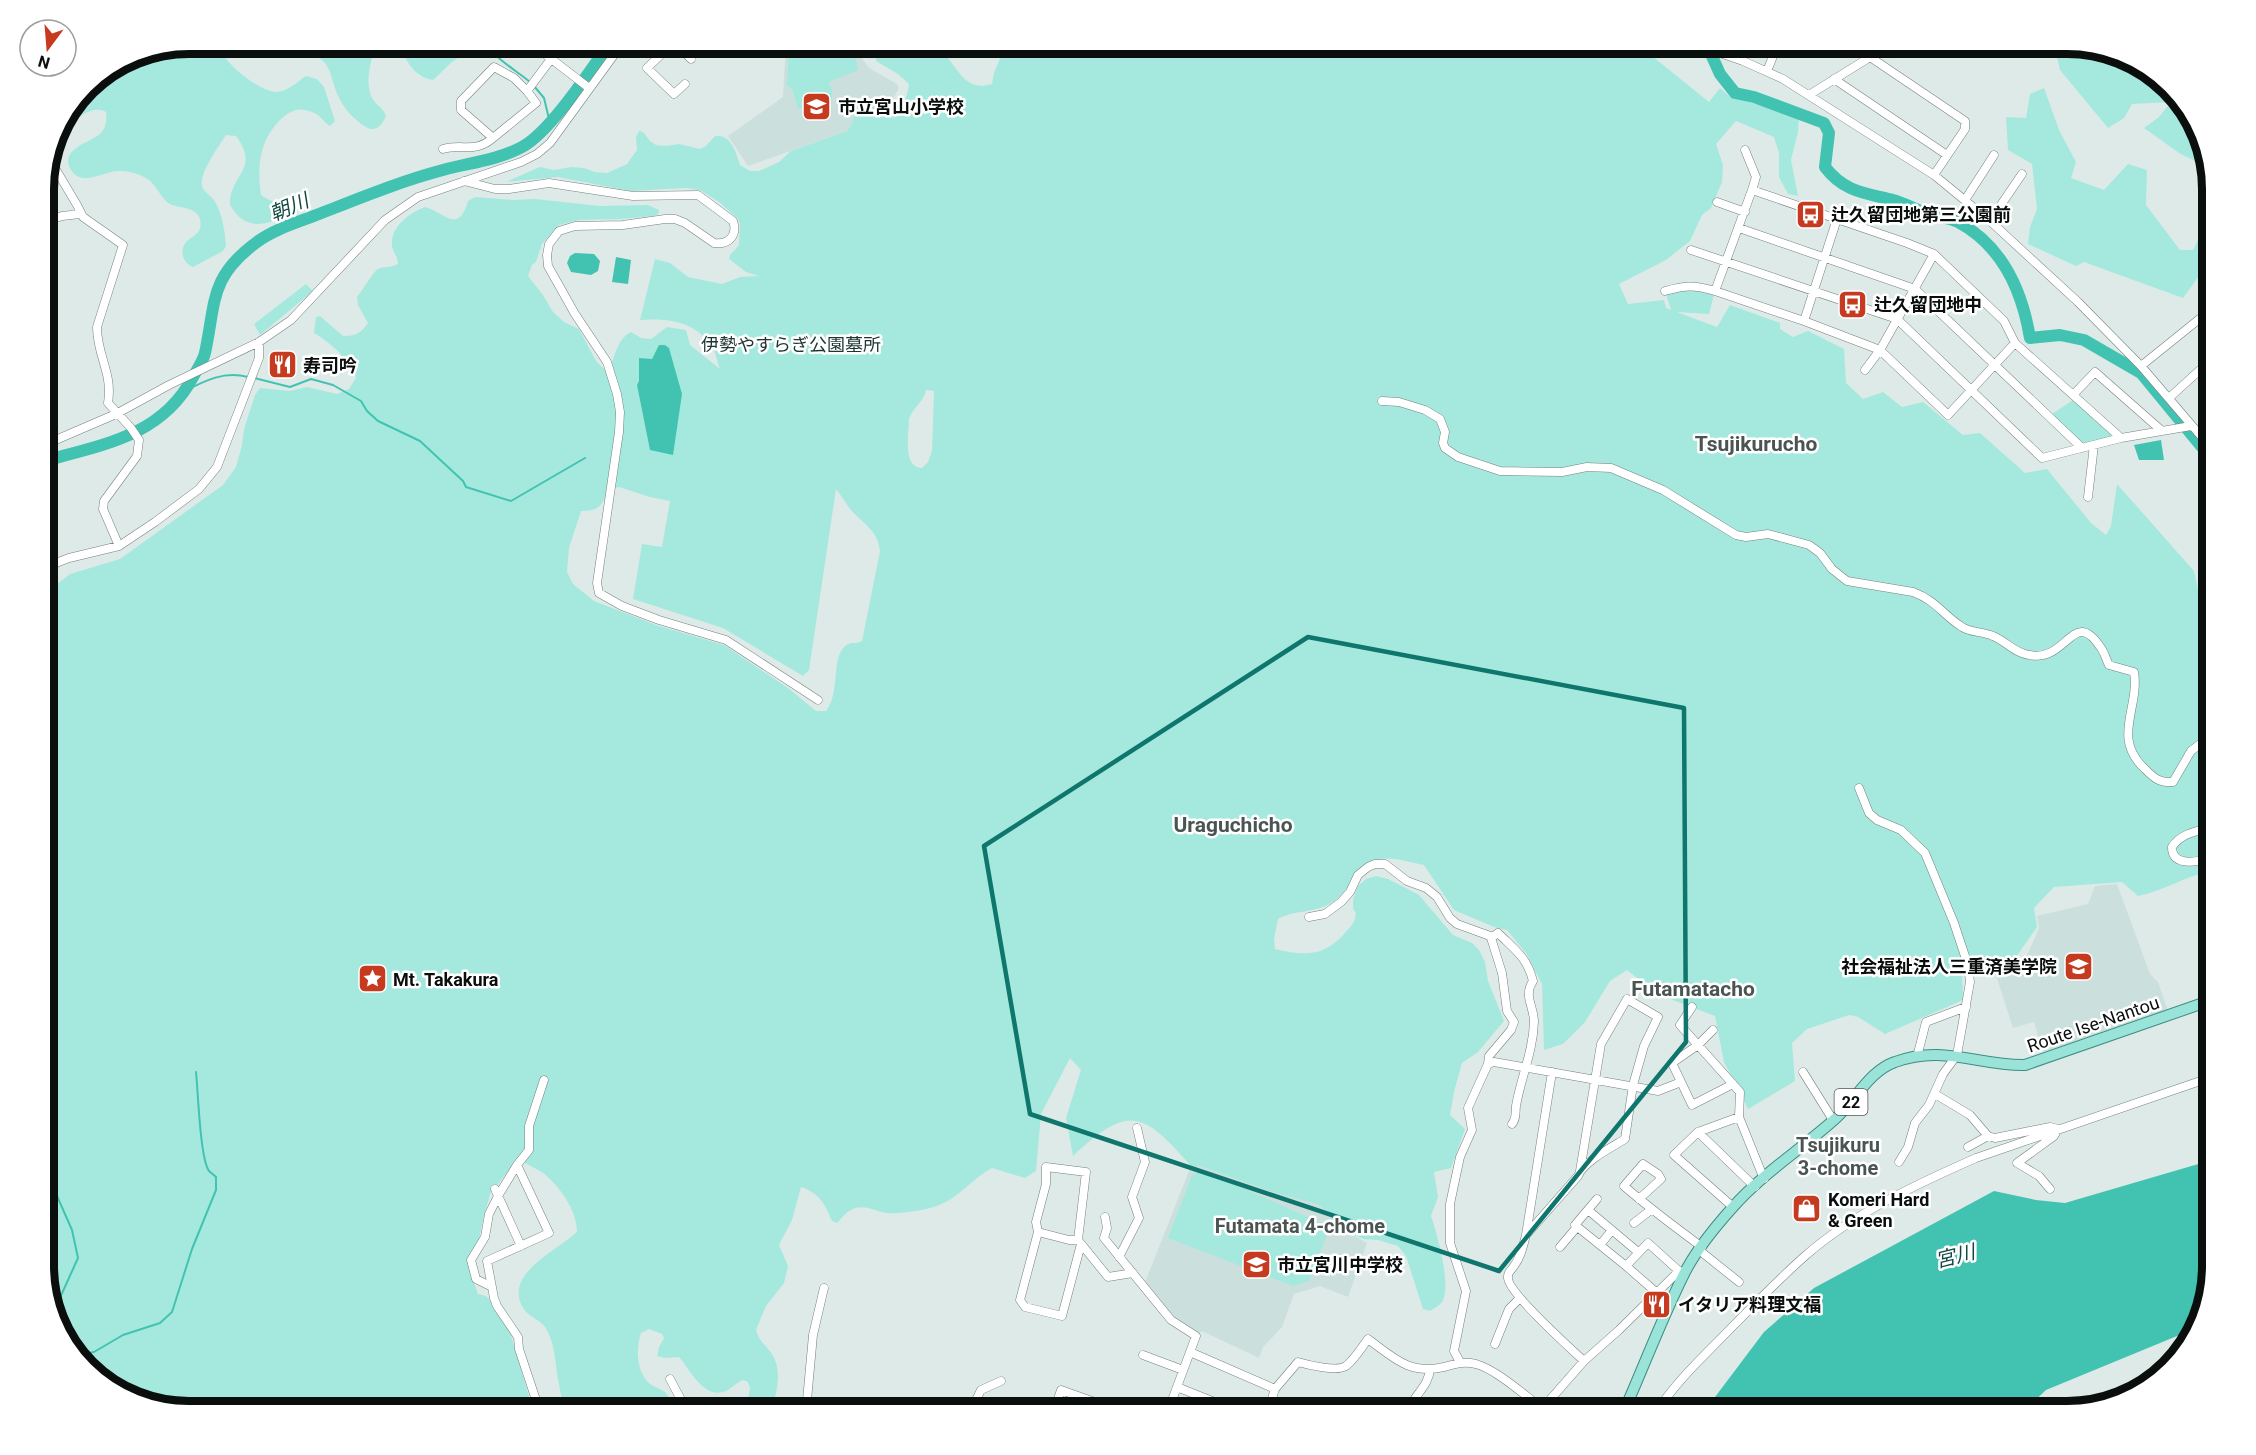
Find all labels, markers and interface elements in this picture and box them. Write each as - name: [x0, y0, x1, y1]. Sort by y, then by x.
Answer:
- north arrow: [18, 18, 78, 78]
- text: N: [36, 51, 52, 73]
- school or university icon: 市立宮山小学校: [801, 90, 833, 122]
- place label: 市立宮山小学校: [838, 96, 964, 117]
- water label: 朝川: [266, 187, 314, 226]
- bus stop icon: 辻久留団地第三公園前: [1794, 198, 1826, 230]
- place label: 辻久留団地第三公園前: [1831, 204, 2011, 225]
- bus stop icon: 辻久留団地中: [1837, 288, 1869, 320]
- place label: 辻久留団地中: [1874, 294, 1982, 315]
- park label: 伊勢やすらぎ公園墓所: [701, 334, 881, 355]
- restaurant icon: 寿司吟: [266, 349, 298, 381]
- place label: 寿司吟: [303, 355, 357, 376]
- district label: Tsujikurucho: [1695, 432, 1817, 456]
- district label: Uraguchicho: [1173, 813, 1293, 837]
- school or university icon: 社会福祉法人三重済美学院: [2062, 950, 2094, 982]
- place label: 社会福祉法人三重済美学院: [1841, 956, 2057, 977]
- place icon: Mt. Takakura: [356, 963, 388, 995]
- place label: Mt. Takakura: [393, 969, 499, 990]
- district label: Futamatacho: [1631, 977, 1755, 1001]
- street label: Route Ise-Nantou: [2024, 992, 2162, 1056]
- road number: 22: [1834, 1089, 1868, 1115]
- district label: Tsujikuru 3-chome: [1796, 1133, 1880, 1180]
- place label: Komeri Hard & Green: [1828, 1189, 1929, 1231]
- shop icon: Komeri Hard & Green: [1791, 1193, 1823, 1225]
- district label: Futamata 4-chome: [1215, 1214, 1385, 1238]
- water label: 宮川: [1933, 1239, 1979, 1272]
- school or university icon: 市立宮川中学校: [1240, 1248, 1272, 1280]
- place label: 市立宮川中学校: [1277, 1254, 1403, 1275]
- restaurant icon: イタリア料理文福: [1641, 1288, 1673, 1320]
- place label: イタリア料理文福: [1678, 1294, 1821, 1315]

